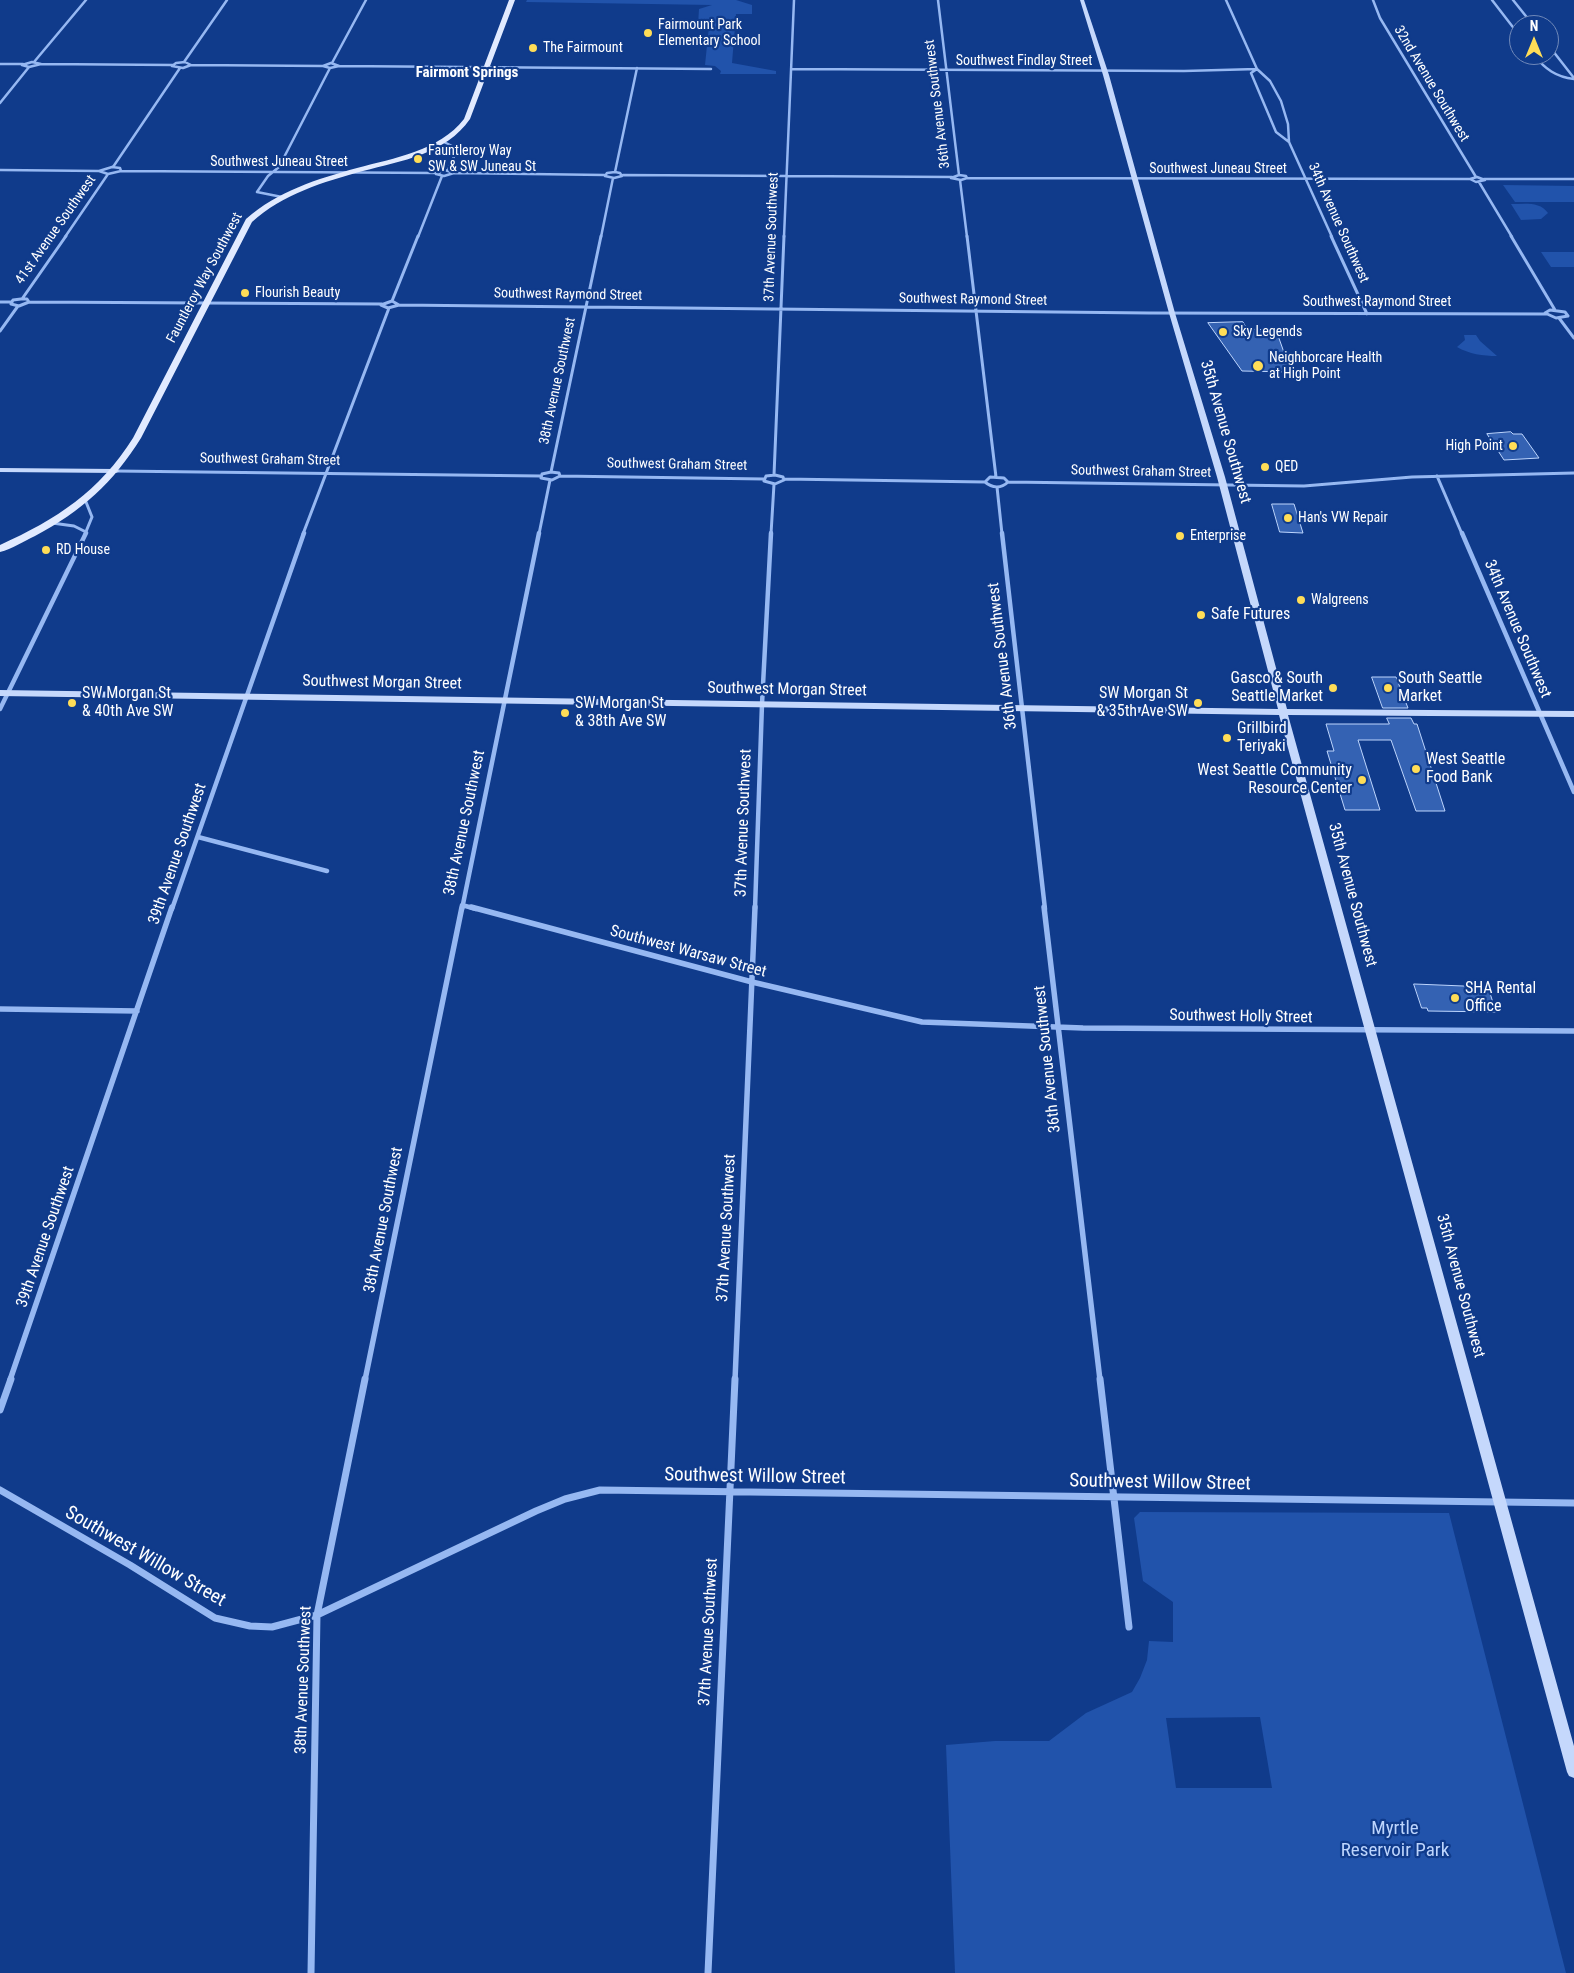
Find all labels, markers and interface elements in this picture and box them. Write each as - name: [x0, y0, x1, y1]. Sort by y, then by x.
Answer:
- north arrow: [1509, 15, 1559, 65]
- place label: Fairmount Park Elementary School: [658, 17, 761, 49]
- text: N: [1530, 18, 1538, 34]
- street label: 32nd Avenue Southwest: [1390, 23, 1472, 145]
- marker: Fairmount Park Elementary School: [642, 27, 654, 39]
- street label: 36th Avenue Southwest: [922, 39, 954, 169]
- place label: The Fairmount: [543, 40, 623, 56]
- marker: The Fairmount: [527, 42, 539, 54]
- street label: Southwest Findlay Street: [956, 53, 1092, 69]
- district label: Fairmont Springs: [416, 64, 518, 82]
- place label: Fauntleroy Way SW & SW Juneau St: [428, 143, 536, 176]
- marker: Fauntleroy Way SW & SW Juneau St: [412, 153, 424, 165]
- street label: Southwest Juneau Street: [210, 154, 348, 170]
- street label: 34th Avenue Southwest: [1304, 160, 1372, 286]
- street label: Southwest Juneau Street: [1149, 161, 1287, 177]
- street label: 41st Avenue Southwest: [12, 172, 100, 288]
- street label: 37th Avenue Southwest: [761, 172, 783, 302]
- street label: Fauntleroy Way Southwest: [164, 210, 246, 346]
- place label: Flourish Beauty: [255, 285, 340, 301]
- street label: Southwest Raymond Street: [494, 285, 642, 305]
- marker: Flourish Beauty: [239, 287, 251, 299]
- street label: Southwest Raymond Street: [899, 290, 1047, 310]
- street label: Southwest Raymond Street: [1303, 294, 1451, 310]
- street label: 38th Avenue Southwest: [536, 316, 580, 446]
- place label: Sky Legends: [1233, 324, 1302, 340]
- marker: Sky Legends: [1217, 326, 1229, 338]
- place label: Neighborcare Health at High Point: [1269, 350, 1382, 382]
- street label: 35th Avenue Southwest: [1195, 358, 1255, 506]
- marker: Neighborcare Health at High Point: [1251, 359, 1265, 373]
- place label: High Point: [1445, 438, 1503, 454]
- marker: High Point: [1507, 440, 1519, 452]
- street label: Southwest Graham Street: [200, 450, 340, 470]
- street label: Southwest Graham Street: [607, 455, 747, 475]
- place label: QED: [1275, 459, 1298, 475]
- marker: QED: [1259, 461, 1271, 473]
- street label: Southwest Graham Street: [1071, 462, 1211, 482]
- place label: Han's VW Repair: [1298, 510, 1388, 526]
- marker: Han's VW Repair: [1282, 512, 1294, 524]
- place label: Enterprise: [1190, 528, 1246, 544]
- marker: Enterprise: [1174, 530, 1186, 542]
- place label: RD House: [56, 542, 110, 558]
- marker: RD House: [40, 544, 52, 556]
- street label: 34th Avenue Southwest: [1479, 557, 1555, 701]
- street label: 36th Avenue Southwest: [984, 581, 1022, 731]
- place label: Walgreens: [1311, 592, 1369, 608]
- marker: Walgreens: [1295, 594, 1307, 606]
- place label: Safe Futures: [1211, 605, 1290, 625]
- marker: Safe Futures: [1195, 609, 1207, 621]
- place label: Gasco & South Seattle Market: [1231, 669, 1323, 707]
- place label: South Seattle Market: [1398, 669, 1482, 707]
- street label: Southwest Morgan Street: [302, 672, 462, 694]
- street label: Southwest Morgan Street: [707, 679, 867, 701]
- marker: Gasco & South Seattle Market: [1327, 682, 1339, 694]
- marker: South Seattle Market: [1382, 682, 1394, 694]
- place label: SW Morgan St & 40th Ave SW: [82, 684, 174, 722]
- place label: SW Morgan St & 35th Ave SW: [1096, 684, 1188, 722]
- place label: SW Morgan St & 38th Ave SW: [575, 694, 667, 732]
- marker: SW Morgan St & 40th Ave SW: [66, 697, 78, 709]
- marker: SW Morgan St & 35th Ave SW: [1192, 697, 1204, 709]
- marker: SW Morgan St & 38th Ave SW: [559, 707, 571, 719]
- place label: Grillbird Teriyaki: [1237, 719, 1287, 757]
- marker: Grillbird Teriyaki: [1221, 732, 1233, 744]
- street label: 38th Avenue Southwest: [440, 749, 490, 897]
- street label: 37th Avenue Southwest: [732, 749, 756, 897]
- place label: West Seattle Food Bank: [1426, 750, 1505, 788]
- place label: West Seattle Community Resource Center: [1197, 761, 1352, 799]
- marker: West Seattle Food Bank: [1410, 763, 1422, 775]
- marker: West Seattle Community Resource Center: [1356, 774, 1368, 786]
- street label: 39th Avenue Southwest: [145, 781, 211, 927]
- street label: 35th Avenue Southwest: [1324, 821, 1380, 969]
- street label: Southwest Warsaw Street: [608, 922, 768, 982]
- place label: SHA Rental Office: [1465, 979, 1536, 1017]
- street label: 36th Avenue Southwest: [1031, 984, 1065, 1134]
- marker: SHA Rental Office: [1449, 992, 1461, 1004]
- street label: Southwest Holly Street: [1169, 1006, 1313, 1028]
- street label: 38th Avenue Southwest: [360, 1145, 408, 1295]
- street label: 37th Avenue Southwest: [714, 1154, 740, 1302]
- street label: 39th Avenue Southwest: [13, 1164, 79, 1310]
- street label: 35th Avenue Southwest: [1432, 1212, 1488, 1360]
- street label: Southwest Willow Street: [664, 1464, 846, 1490]
- street label: Southwest Willow Street: [1069, 1470, 1251, 1496]
- street label: Southwest Willow Street: [61, 1502, 229, 1612]
- street label: 37th Avenue Southwest: [696, 1558, 722, 1706]
- street label: 38th Avenue Southwest: [292, 1606, 316, 1754]
- park label: Myrtle Reservoir Park: [1341, 1818, 1449, 1862]

